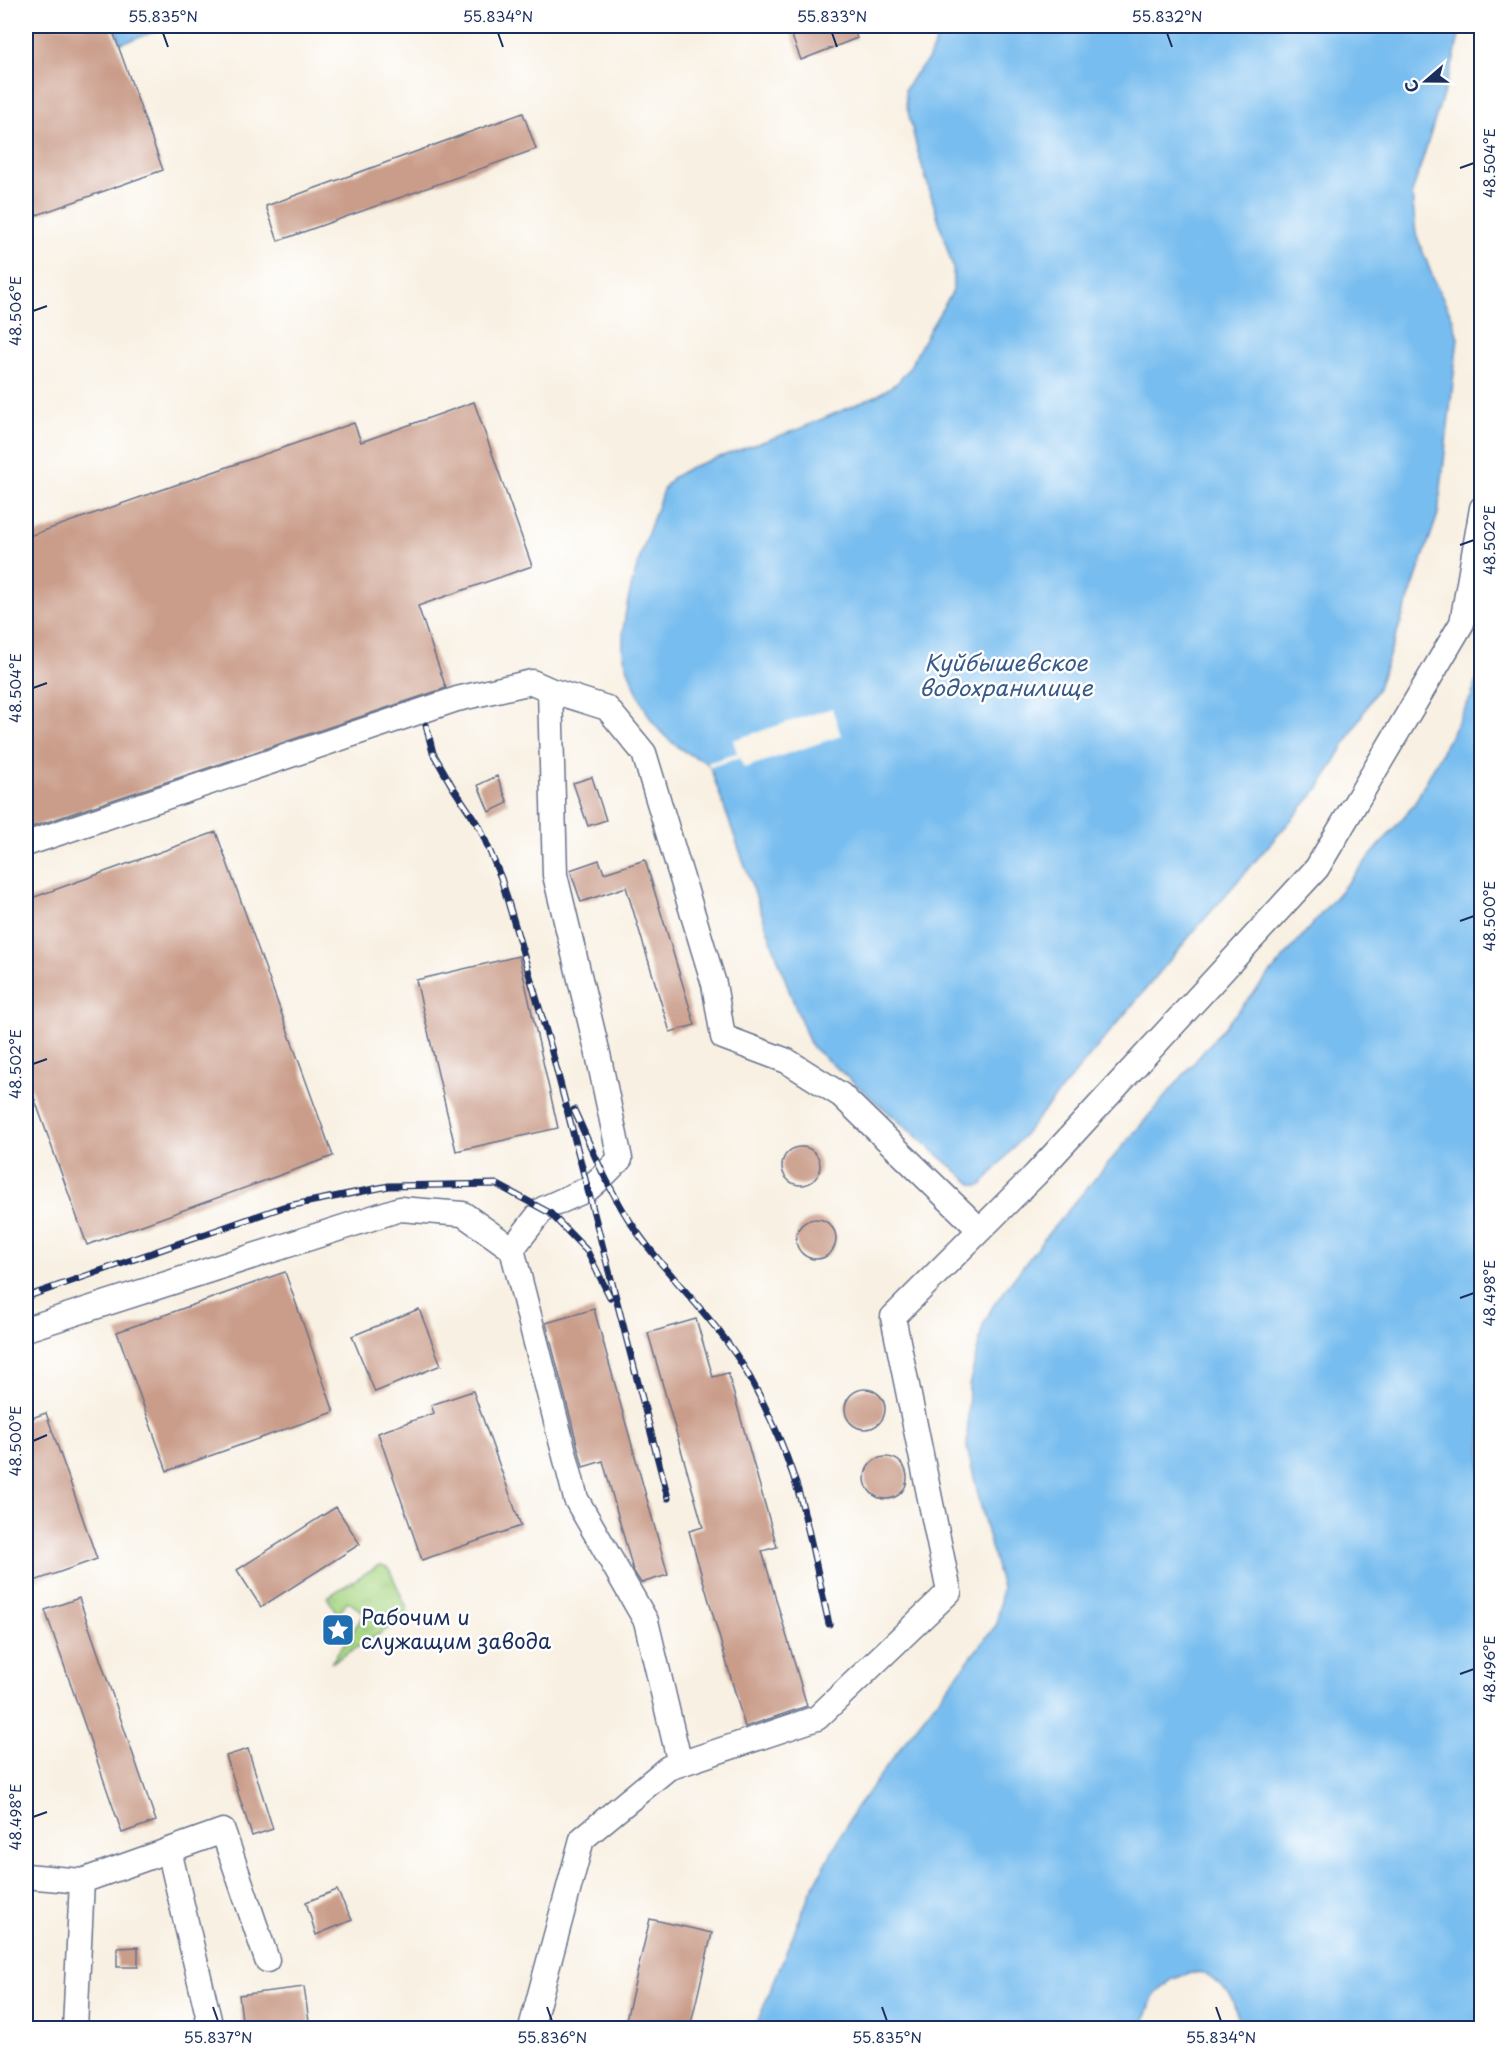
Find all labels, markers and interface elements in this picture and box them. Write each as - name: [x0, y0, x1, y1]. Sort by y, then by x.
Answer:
- text: 55.835°N: [128, 4, 198, 27]
- text: 55.834°N: [463, 4, 533, 27]
- text: 55.833°N: [797, 4, 867, 27]
- text: 55.832°N: [1132, 4, 1202, 27]
- north arrow: [1396, 51, 1456, 111]
- text: С: [1398, 77, 1424, 96]
- text: 48.504°E: [1477, 128, 1500, 198]
- text: 48.506°E: [3, 276, 26, 346]
- text: 48.502°E: [1477, 505, 1500, 575]
- water label: Куйбышевское водохранилище: [919, 645, 1093, 703]
- text: 48.504°E: [3, 653, 26, 723]
- text: 48.500°E: [1477, 880, 1500, 952]
- text: 48.502°E: [3, 1029, 26, 1099]
- text: 48.498°E: [1477, 1260, 1500, 1326]
- text: 48.500°E: [3, 1405, 26, 1477]
- place label: Рабочим и служащим завода: [361, 1600, 551, 1656]
- place icon: Рабочим и служащим завода: [320, 1612, 356, 1648]
- text: 48.496°E: [1477, 1635, 1500, 1703]
- text: 48.498°E: [3, 1784, 26, 1850]
- text: 55.837°N: [184, 2025, 252, 2048]
- text: 55.836°N: [517, 2025, 587, 2048]
- text: 55.835°N: [852, 2025, 922, 2048]
- text: 55.834°N: [1186, 2025, 1256, 2048]

